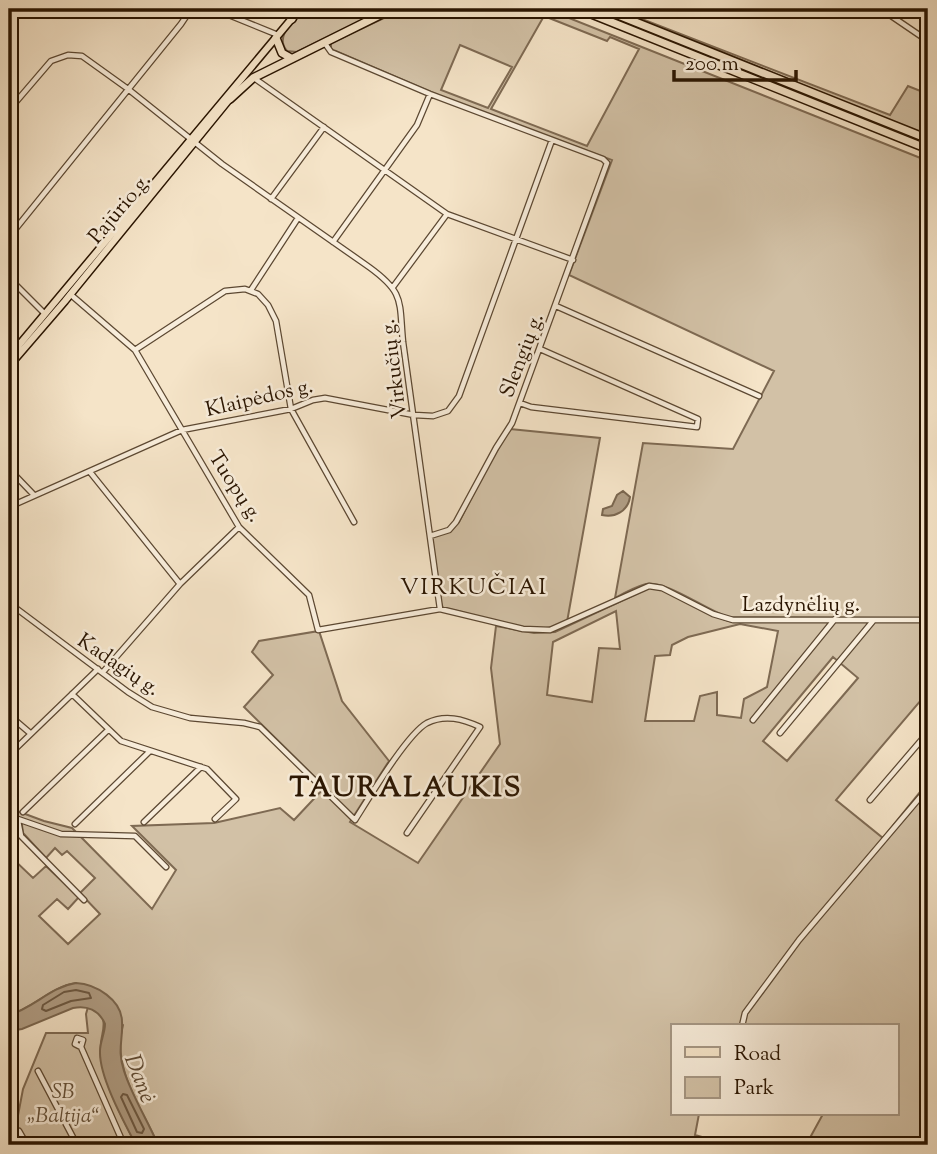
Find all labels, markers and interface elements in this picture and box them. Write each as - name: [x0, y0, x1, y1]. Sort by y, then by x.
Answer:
- scale bar: [674, 38, 797, 82]
- text: 200 m: [685, 50, 739, 80]
- street label: Pajūrio g.: [82, 167, 159, 251]
- street label: Slengių g.: [493, 309, 553, 402]
- street label: Virkučių g.: [374, 317, 416, 420]
- street label: Klaipėdos g.: [203, 372, 316, 426]
- street label: Tuopų g.: [200, 445, 269, 529]
- district label: VIRKUČIAI: [400, 572, 548, 605]
- street label: Lazdynėlių g.: [742, 591, 860, 621]
- street label: Kadagių g.: [71, 627, 165, 704]
- district label: TAURALAUKIS: [290, 769, 522, 809]
- legend: [671, 1024, 898, 1116]
- text: Road: [734, 1040, 781, 1070]
- water label: Danė: [114, 1050, 163, 1108]
- text: Park: [734, 1074, 775, 1104]
- park label: SB „Baltija“: [27, 1078, 99, 1132]

